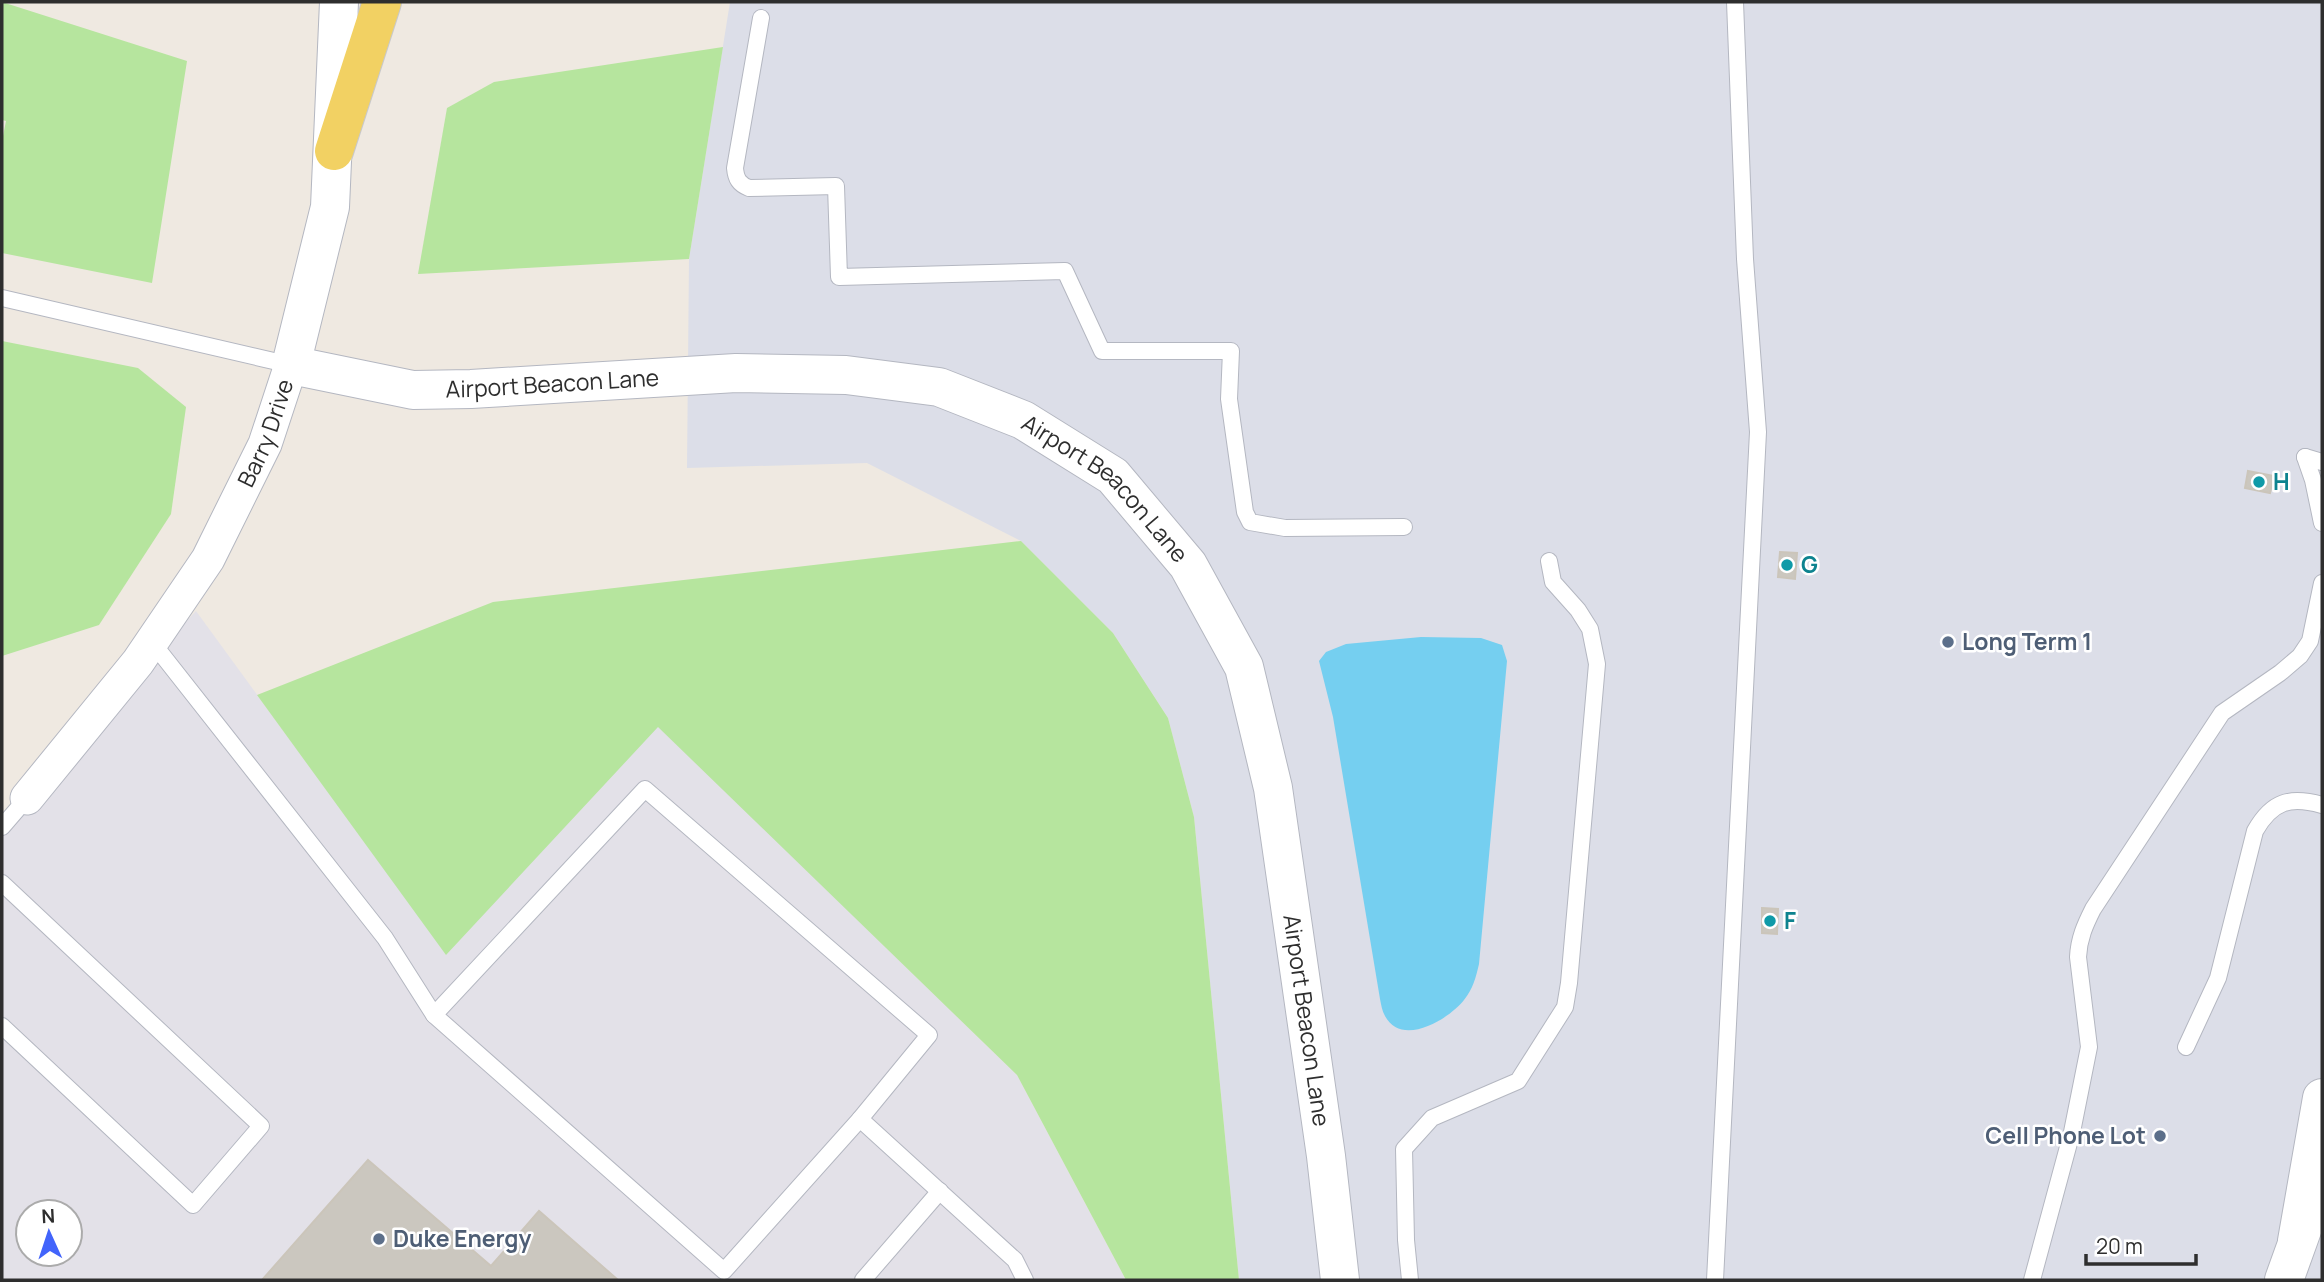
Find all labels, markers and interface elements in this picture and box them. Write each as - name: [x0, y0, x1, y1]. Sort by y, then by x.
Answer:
- street label: Airport Beacon Lane: [445, 361, 660, 404]
- street label: Barry Drive: [229, 375, 300, 492]
- street label: Airport Beacon Lane: [1016, 406, 1196, 569]
- place label: H: [2273, 465, 2290, 497]
- marker: H: [2251, 474, 2267, 490]
- place label: G: [1801, 548, 1818, 580]
- marker: G: [1779, 557, 1795, 573]
- place label: Long Term 1: [1962, 625, 2092, 657]
- marker: Long Term 1: [1940, 634, 1956, 650]
- place label: F: [1784, 904, 1796, 936]
- street label: Airport Beacon Lane: [1276, 912, 1339, 1128]
- marker: F: [1762, 913, 1778, 929]
- place label: Cell Phone Lot: [1985, 1119, 2146, 1151]
- marker: Cell Phone Lot: [2152, 1128, 2168, 1144]
- north arrow: [14, 1198, 84, 1268]
- text: N: [41, 1203, 56, 1229]
- place label: Duke Energy: [393, 1222, 531, 1254]
- scale bar: [2086, 1222, 2196, 1266]
- marker: Duke Energy: [371, 1231, 387, 1247]
- text: 20 m: [2096, 1232, 2143, 1260]

